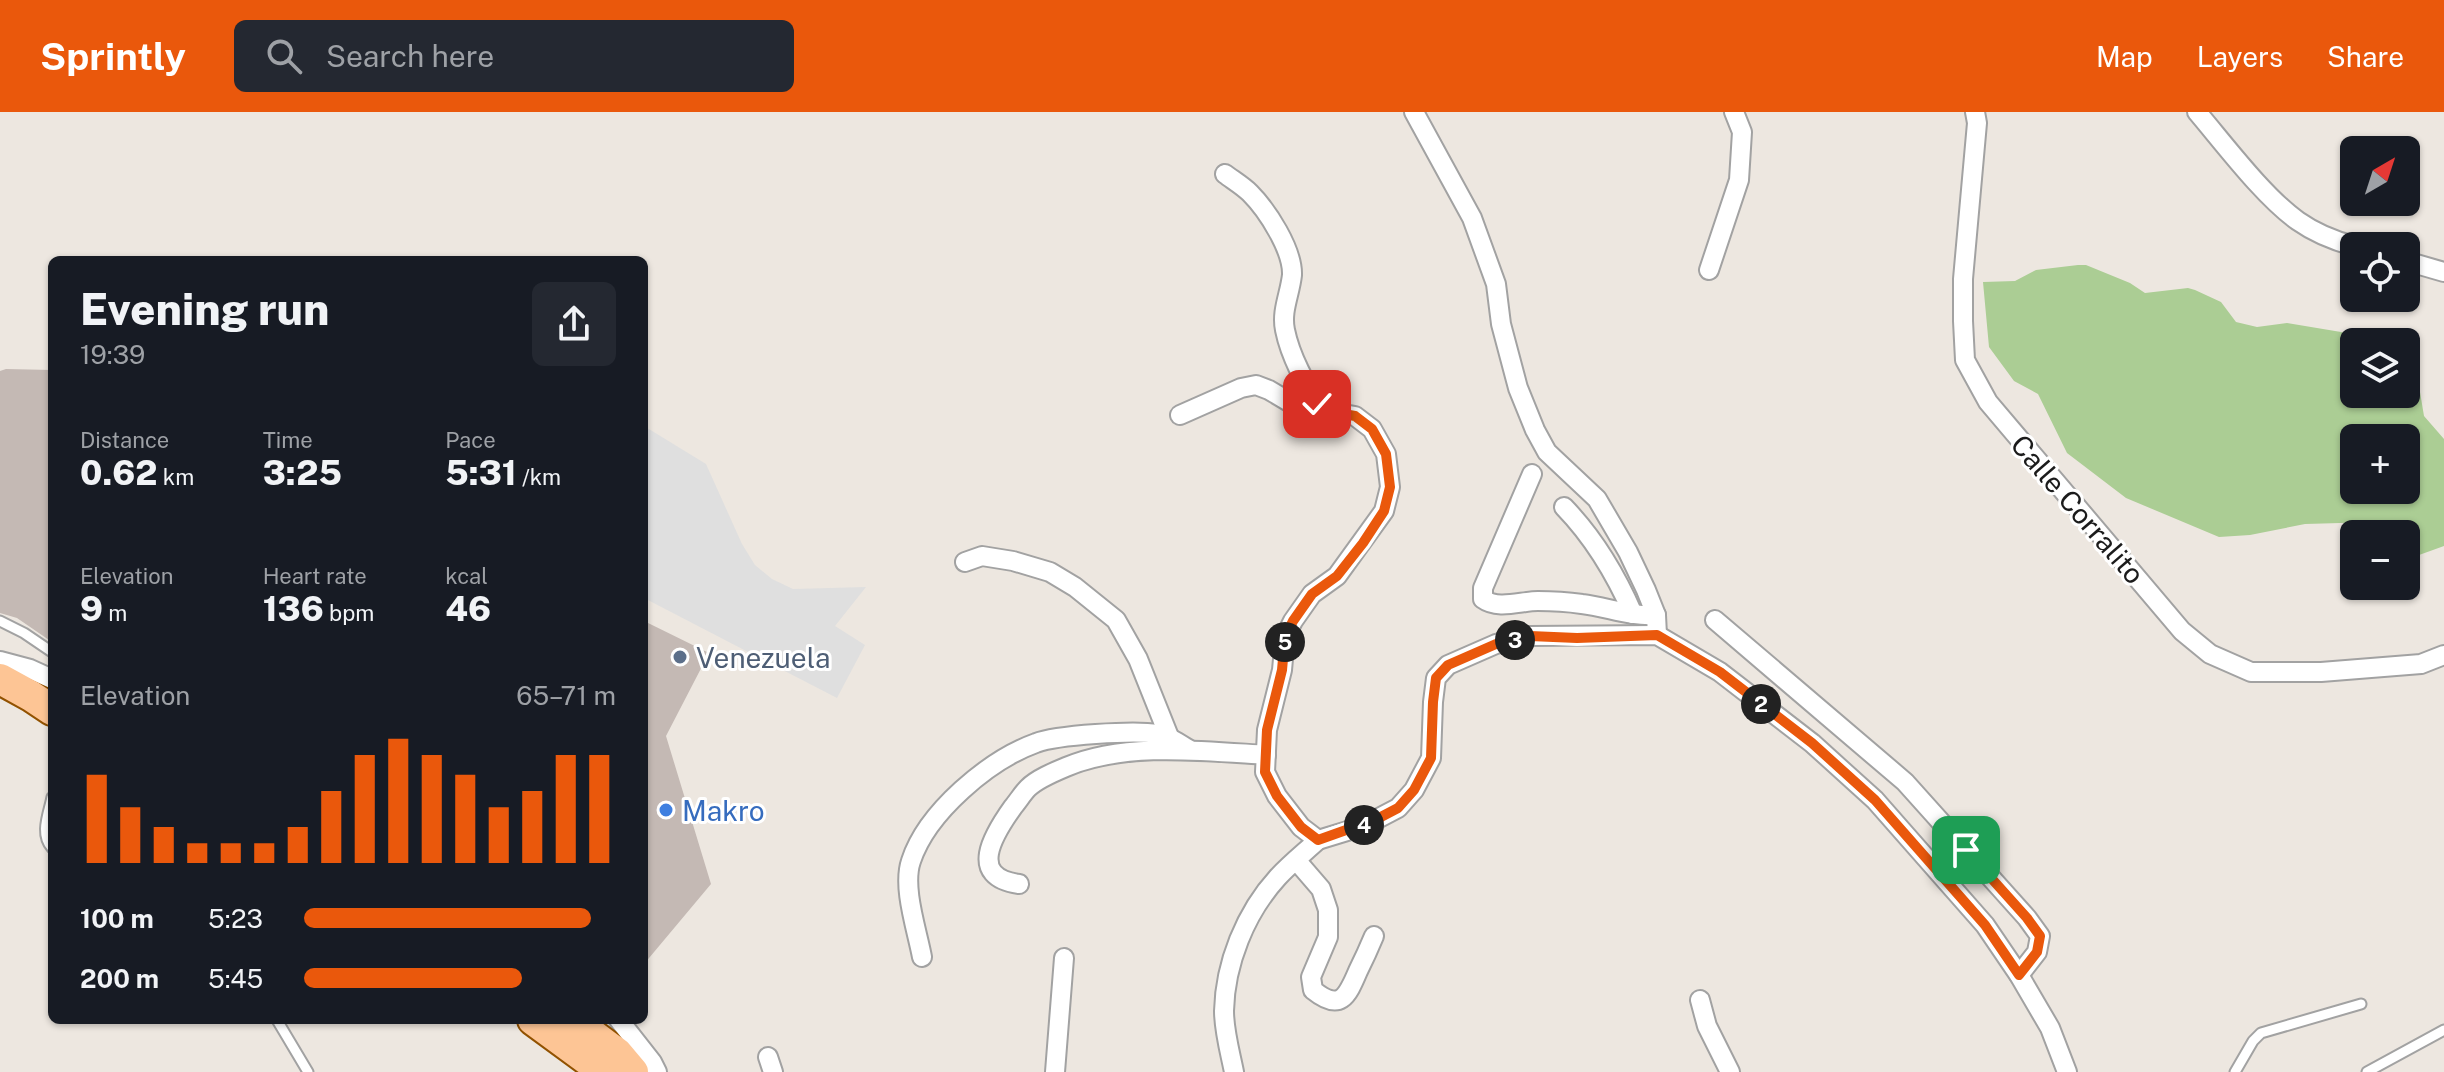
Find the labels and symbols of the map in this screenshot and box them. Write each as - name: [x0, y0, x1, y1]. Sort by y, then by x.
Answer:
- north arrow: [2340, 136, 2420, 216]
- pin: [1283, 370, 1351, 438]
- street label: Calle Corralito: [2004, 428, 2152, 590]
- pin: 3: [1495, 620, 1535, 660]
- pin: 5: [1265, 622, 1305, 662]
- place label: Venezuela: [696, 641, 830, 674]
- marker: Venezuela: [671, 648, 689, 666]
- pin: 2: [1741, 684, 1781, 724]
- place label: Makro: [682, 794, 764, 827]
- marker: Makro: [657, 801, 675, 819]
- pin: 4: [1344, 805, 1384, 845]
- pin: [1932, 816, 2000, 884]

